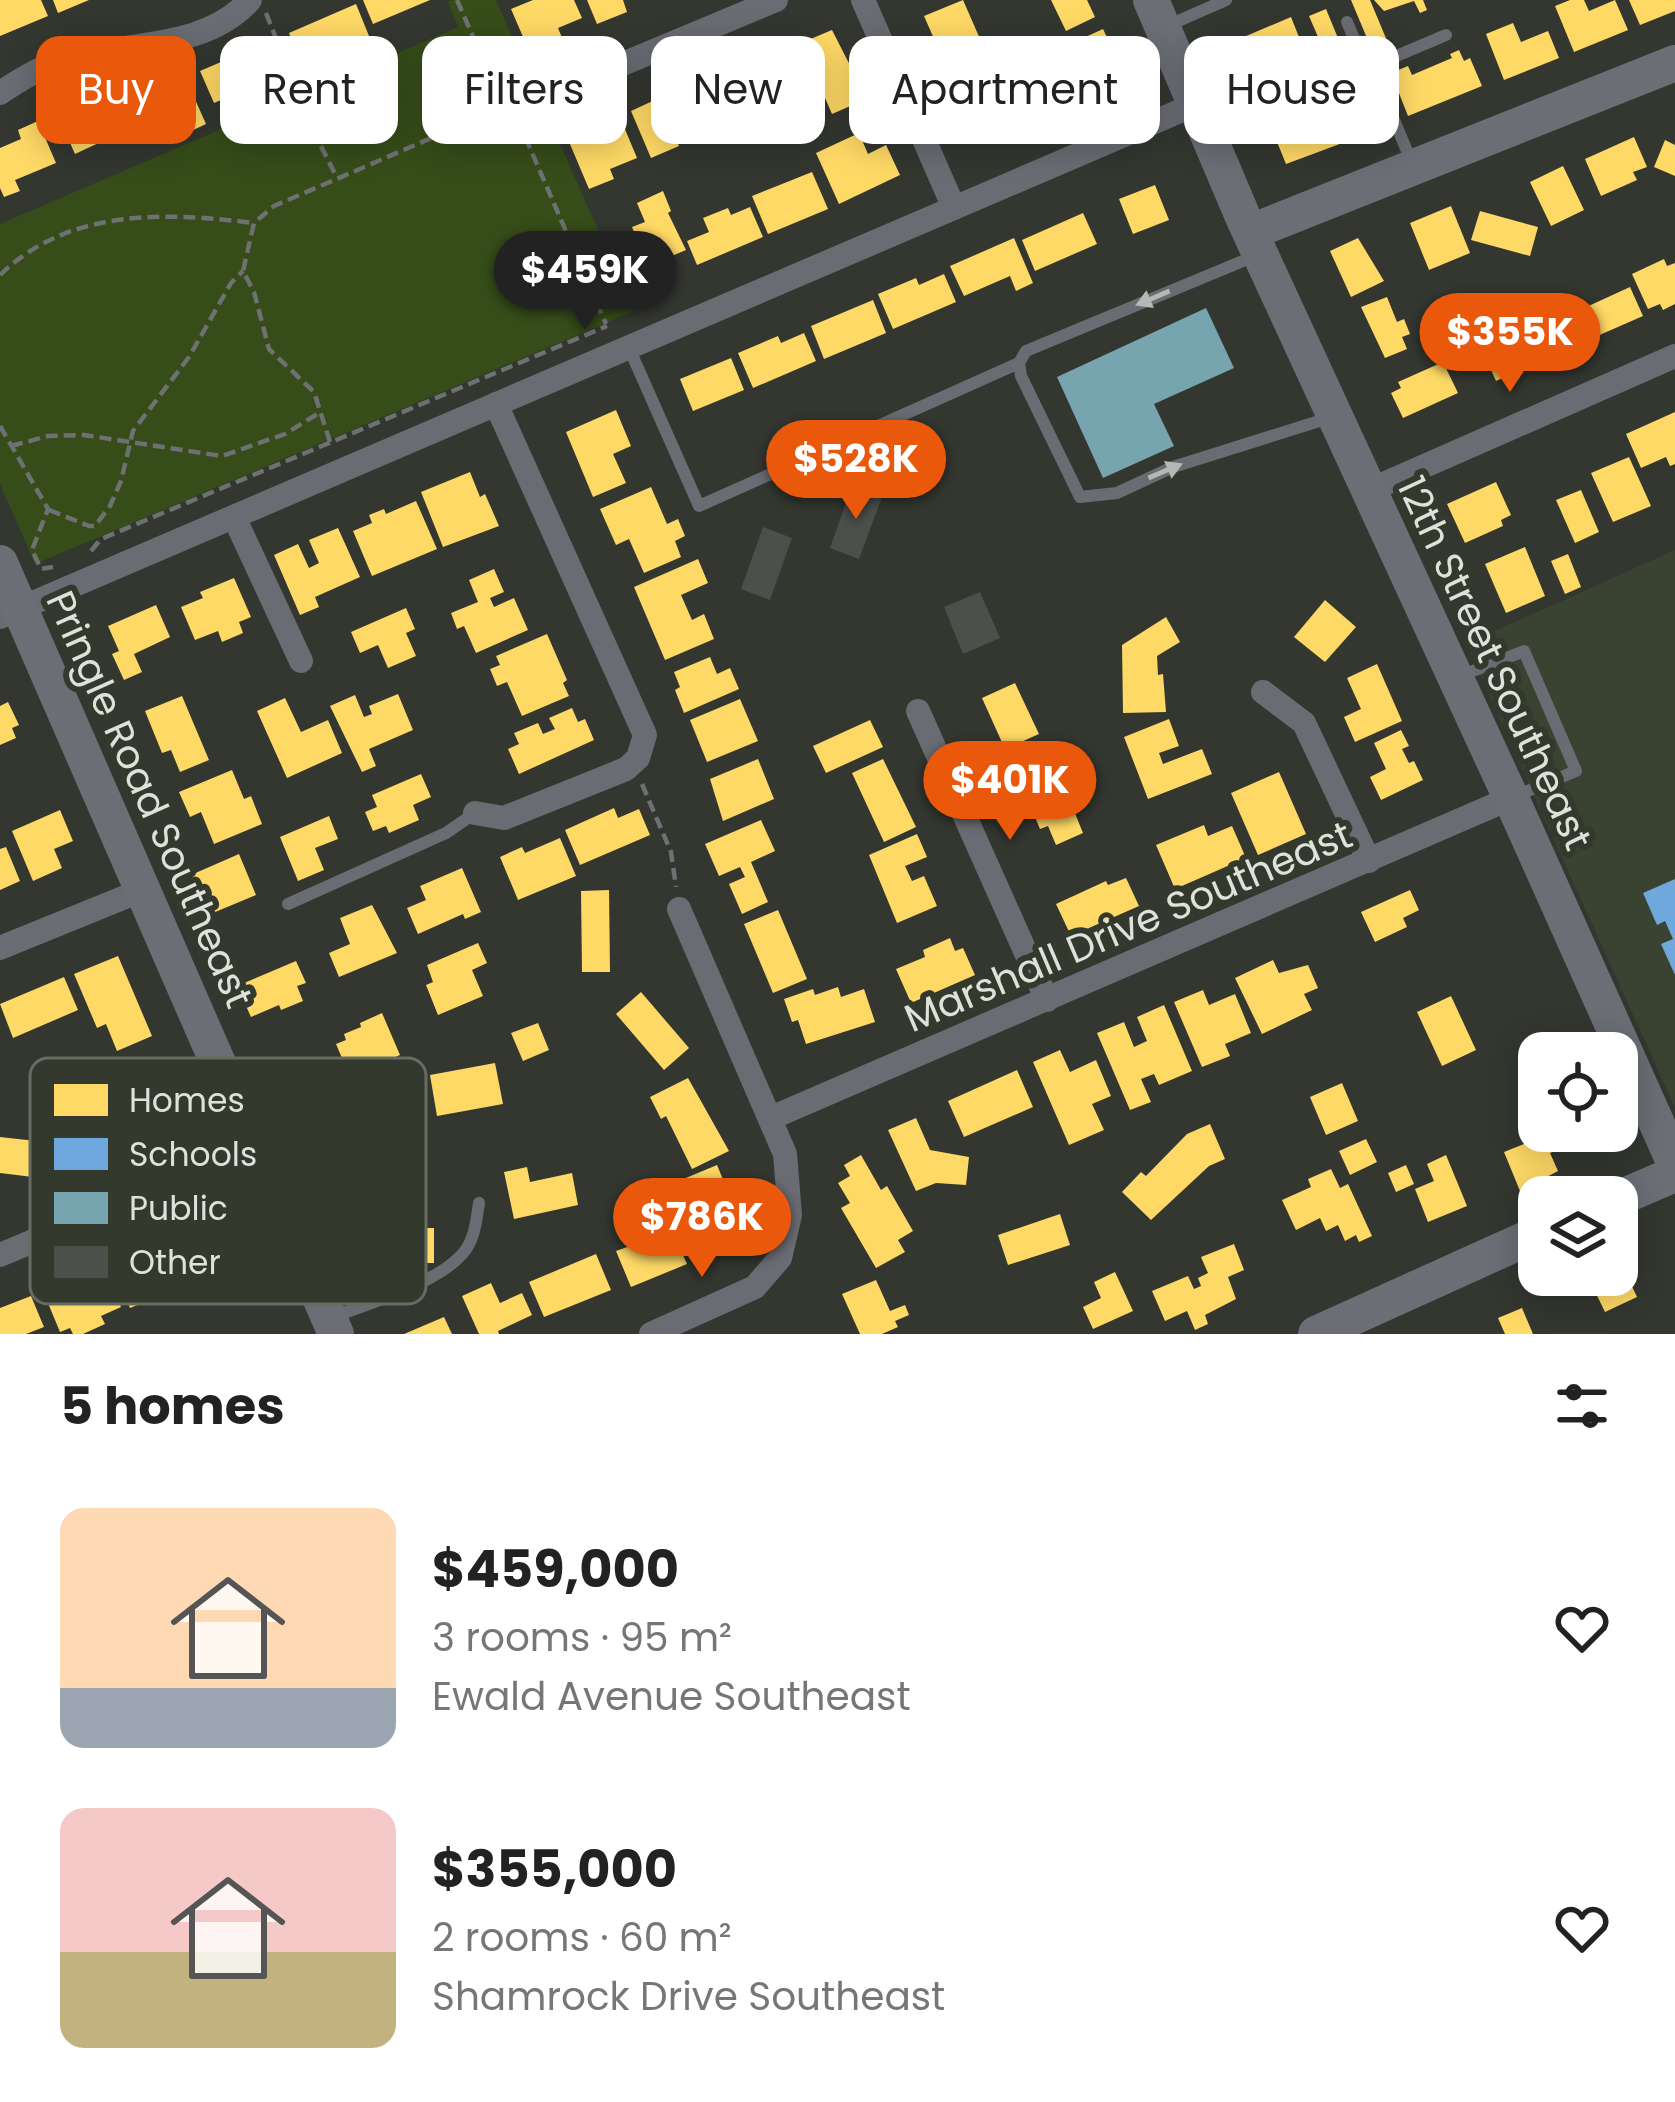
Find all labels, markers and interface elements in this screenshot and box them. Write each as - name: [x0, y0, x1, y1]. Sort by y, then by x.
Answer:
- chip: Buy: [36, 36, 196, 144]
- chip: Rent: [220, 36, 398, 144]
- chip: Filters: [422, 36, 627, 144]
- chip: New: [651, 36, 825, 144]
- chip: Apartment: [849, 36, 1160, 144]
- chip: House: [1184, 36, 1399, 144]
- pin: $459K: [501, 231, 669, 333]
- text: $459K: [521, 242, 649, 297]
- one-way arrow: [1135, 289, 1171, 308]
- pin: $355K: [1426, 293, 1594, 395]
- text: $355K: [1446, 304, 1574, 359]
- pin: $528K: [772, 420, 940, 522]
- text: $528K: [793, 431, 919, 486]
- one-way arrow: [1148, 461, 1183, 481]
- street label: 12th Street Southeast: [1384, 468, 1605, 859]
- street label: Pringle Road Southeast: [33, 582, 266, 1016]
- pin: $401K: [926, 741, 1094, 843]
- text: $401K: [950, 752, 1070, 807]
- street label: Marshall Drive Southeast: [896, 807, 1360, 1046]
- map controls: [1518, 1032, 1638, 1296]
- button: locate: [1518, 1032, 1638, 1152]
- legend: [30, 1058, 426, 1304]
- text: Homes: [129, 1077, 245, 1124]
- text: Schools: [129, 1131, 257, 1178]
- button: layers: [1518, 1176, 1638, 1296]
- pin: $786K: [618, 1178, 786, 1280]
- text: Public: [129, 1185, 228, 1232]
- text: $786K: [640, 1189, 764, 1244]
- text: Other: [129, 1239, 221, 1286]
- text: 5 homes: [60, 1370, 285, 1442]
- icon: filters: [1549, 1373, 1615, 1439]
- text: $459,000: [432, 1533, 679, 1605]
- icon: home: [156, 1556, 300, 1700]
- icon: heart: [1549, 1595, 1615, 1661]
- text: 3 rooms · 95 m²: [432, 1610, 732, 1665]
- text: Ewald Avenue Southeast: [432, 1669, 911, 1724]
- text: $355,000: [432, 1833, 677, 1905]
- icon: home: [156, 1856, 300, 2000]
- icon: heart: [1549, 1895, 1615, 1961]
- text: 2 rooms · 60 m²: [432, 1910, 732, 1965]
- text: Shamrock Drive Southeast: [432, 1969, 945, 2024]

